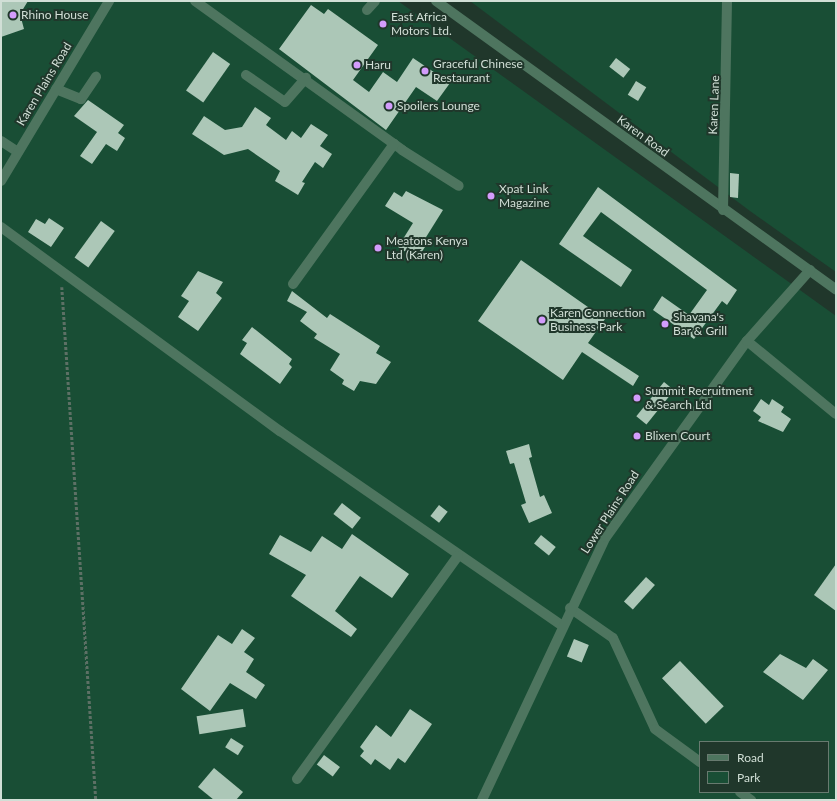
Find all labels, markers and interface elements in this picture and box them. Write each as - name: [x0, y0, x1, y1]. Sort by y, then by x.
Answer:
- place label: Rhino House: [21, 8, 89, 22]
- marker: Rhino House: [8, 10, 18, 20]
- place label: East Africa Motors Ltd.: [391, 10, 452, 38]
- marker: East Africa Motors Ltd.: [378, 19, 388, 29]
- street label: Karen Plains Road: [13, 40, 75, 128]
- place label: Graceful Chinese Restaurant: [433, 57, 523, 85]
- place label: Haru: [365, 58, 391, 72]
- marker: Haru: [352, 60, 362, 70]
- marker: Graceful Chinese Restaurant: [420, 66, 430, 76]
- street label: Karen Lane: [706, 75, 722, 135]
- place label: Spoilers Lounge: [397, 99, 480, 113]
- marker: Spoilers Lounge: [384, 101, 394, 111]
- street label: Karen Road: [614, 112, 672, 160]
- place label: Xpat Link Magazine: [499, 182, 549, 210]
- marker: Xpat Link Magazine: [486, 191, 496, 201]
- place label: Meatons Kenya Ltd (Karen): [386, 234, 468, 262]
- marker: Meatons Kenya Ltd (Karen): [373, 243, 383, 253]
- place label: Karen Connection Business Park: [550, 306, 645, 334]
- place label: Shavana's Bar & Grill: [673, 310, 727, 338]
- marker: Karen Connection Business Park: [537, 315, 547, 325]
- marker: Shavana's Bar & Grill: [660, 319, 670, 329]
- place label: Summit Recruitment & Search Ltd: [645, 384, 753, 412]
- marker: Summit Recruitment & Search Ltd: [632, 393, 642, 403]
- place label: Blixen Court: [645, 429, 710, 443]
- marker: Blixen Court: [632, 431, 642, 441]
- street label: Lower Plains Road: [578, 468, 642, 556]
- legend: [699, 741, 829, 793]
- text: Road: [737, 750, 764, 765]
- text: Park: [737, 770, 760, 785]

